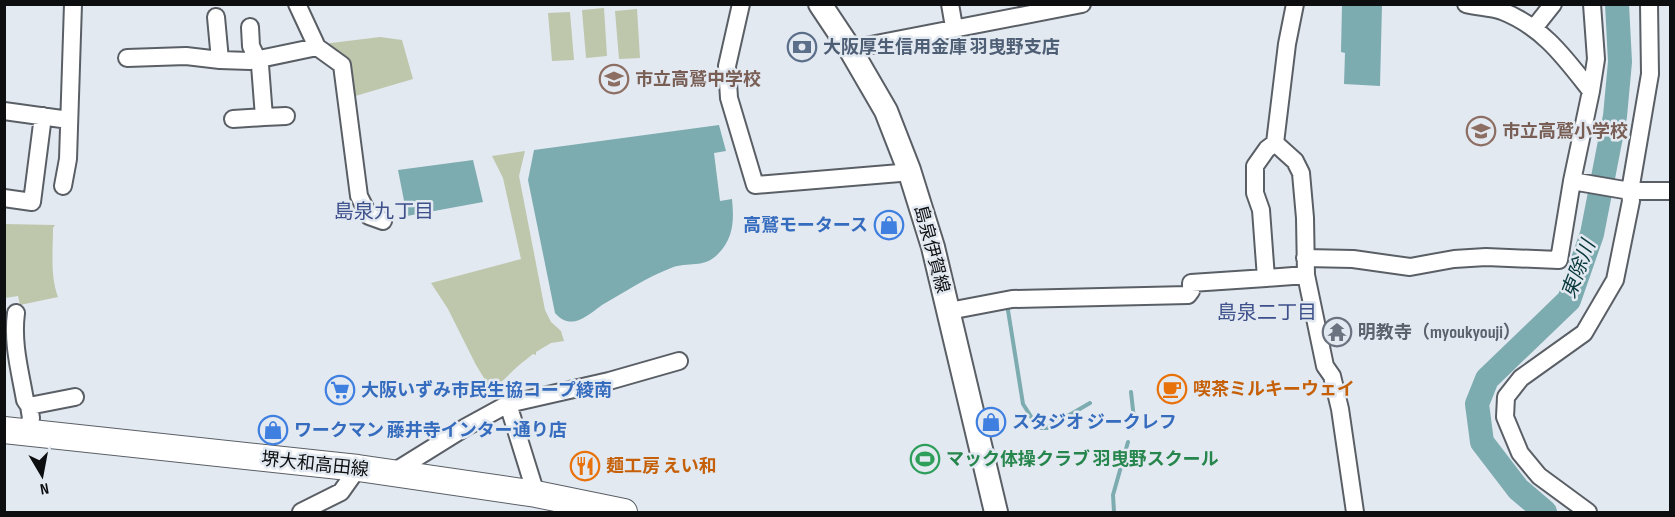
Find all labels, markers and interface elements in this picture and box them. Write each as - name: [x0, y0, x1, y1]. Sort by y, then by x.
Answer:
- bank icon: 大阪厚生信用金庫 羽曳野支店: [786, 31, 818, 63]
- place label: 大阪厚生信用金庫 羽曳野支店: [823, 37, 1060, 58]
- school or university icon: 市立高鷲中学校: [598, 63, 630, 95]
- place label: 市立高鷲中学校: [635, 69, 761, 90]
- school or university icon: 市立高鷲小学校: [1465, 115, 1497, 147]
- place label: 市立高鷲小学校: [1502, 121, 1628, 142]
- district label: 島泉九丁目: [334, 200, 434, 224]
- street label: 島泉伊賀線: [910, 203, 953, 295]
- shop icon: 高鷲モータース: [873, 209, 905, 241]
- place label: 高鷲モータース: [743, 215, 868, 236]
- water label: 東除川: [1557, 235, 1602, 302]
- district label: 島泉二丁目: [1217, 301, 1317, 325]
- temple icon: 明教寺（myoukyouji）: [1321, 316, 1353, 348]
- place label: 明教寺（myoukyouji）: [1358, 322, 1521, 343]
- cafe icon: 喫茶ミルキーウェイ: [1156, 373, 1188, 405]
- supermarket icon: 大阪いずみ市民生協コープ綾南: [324, 374, 356, 406]
- place label: 大阪いずみ市民生協コープ綾南: [361, 379, 612, 401]
- place label: 喫茶ミルキーウェイ: [1193, 379, 1355, 400]
- shop icon: スタジオ ジークレフ: [975, 406, 1007, 438]
- place label: スタジオ ジークレフ: [1012, 412, 1177, 433]
- shop icon: ワークマン 藤井寺インター通り店: [257, 414, 289, 446]
- place label: ワークマン 藤井寺インター通り店: [294, 420, 567, 441]
- sports icon: マック体操クラブ 羽曳野スクール: [909, 443, 941, 475]
- north arrow: [12, 445, 72, 505]
- street label: 堺大和高田線: [260, 448, 370, 481]
- place label: マック体操クラブ 羽曳野スクール: [946, 449, 1219, 470]
- restaurant icon: 麺工房 えい和: [569, 450, 601, 482]
- place label: 麺工房 えい和: [606, 456, 717, 477]
- text: N: [38, 478, 50, 498]

